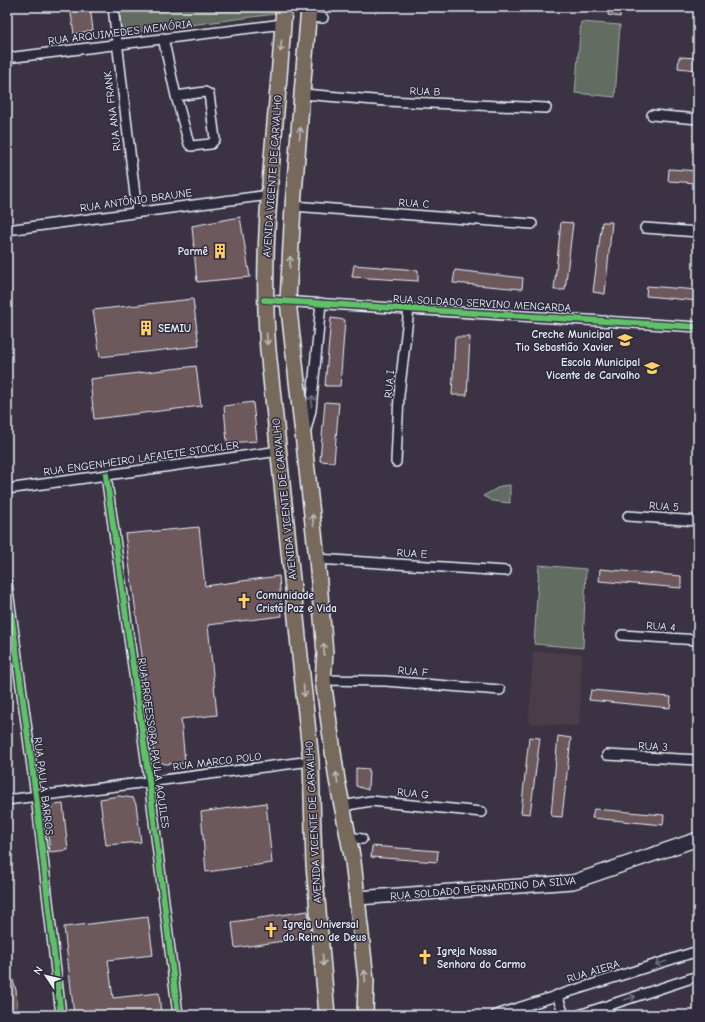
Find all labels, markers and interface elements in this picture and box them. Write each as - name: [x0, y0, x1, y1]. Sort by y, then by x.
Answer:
- street label: RUA ARQUIMEDES MEMÓRIA: [47, 16, 194, 48]
- one-way arrow: [278, 39, 285, 52]
- street label: RUA ANA FRANK: [101, 70, 124, 152]
- street label: RUA B: [409, 84, 441, 99]
- street label: AVENIDA VICENTE DE CARVALHO: [260, 94, 285, 258]
- one-way arrow: [296, 127, 303, 140]
- street label: RUA ANTÔNIO BRAUNE: [79, 185, 193, 215]
- street label: RUA C: [398, 196, 430, 211]
- building icon: Parmê: [211, 242, 229, 260]
- place label: Parmê: [178, 245, 209, 258]
- one-way arrow: [287, 256, 294, 269]
- street label: RUA SOLDADO SERVINO MENGARDA: [393, 292, 572, 315]
- building icon: SEMIU: [137, 319, 155, 337]
- place label: SEMIU: [158, 322, 191, 335]
- place label: Creche Municipal Tio Sebastião Xavier: [515, 328, 614, 354]
- school or university icon: Creche Municipal Tio Sebastião Xavier: [616, 331, 634, 349]
- one-way arrow: [263, 332, 270, 345]
- place label: Escola Municipal Vicente de Carvalho: [546, 356, 640, 382]
- school or university icon: Escola Municipal Vicente de Carvalho: [643, 359, 661, 377]
- street label: RUA I: [382, 369, 397, 399]
- one-way arrow: [308, 395, 316, 408]
- street label: AVENIDA VICENTE DE CARVALHO: [270, 417, 299, 580]
- street label: RUA ENGENHEIRO LAFAIETE STOCKLER: [42, 438, 240, 479]
- street label: RUA 5: [649, 499, 679, 514]
- one-way arrow: [309, 514, 316, 527]
- street label: RUA E: [396, 546, 428, 561]
- place label: Comunidade Cristã Paz e Vida: [256, 589, 337, 615]
- church icon: Comunidade Cristã Paz e Vida: [235, 592, 253, 610]
- street label: RUA 4: [646, 619, 676, 634]
- one-way arrow: [321, 643, 328, 656]
- street label: RUA PROFESSORA PAULA AQUILES: [135, 657, 172, 829]
- street label: RUA F: [397, 664, 429, 679]
- one-way arrow: [301, 684, 308, 697]
- street label: RUA PAULA BARROS: [31, 736, 56, 836]
- street label: RUA 3: [638, 739, 668, 754]
- street label: AVENIDA VICENTE DE CARVALHO: [303, 740, 324, 903]
- street label: RUA MARCO POLO: [172, 750, 262, 773]
- one-way arrow: [333, 772, 341, 785]
- street label: RUA G: [396, 786, 430, 801]
- street label: RUA SOLDADO BERNARDINO DA SILVA: [390, 874, 577, 903]
- place label: Igreja Universal do Reino de Deus: [283, 918, 366, 944]
- church icon: Igreja Universal do Reino de Deus: [262, 921, 280, 939]
- place label: Igreja Nossa Senhora do Carmo: [437, 945, 526, 971]
- church icon: Igreja Nossa Senhora do Carmo: [416, 948, 434, 966]
- one-way arrow: [319, 953, 326, 966]
- north arrow: [26, 956, 66, 996]
- street label: RUA AIERA: [565, 957, 622, 986]
- one-way arrow: [654, 960, 667, 967]
- text: N: [31, 964, 46, 977]
- one-way arrow: [362, 970, 369, 983]
- one-way arrow: [623, 994, 635, 1002]

